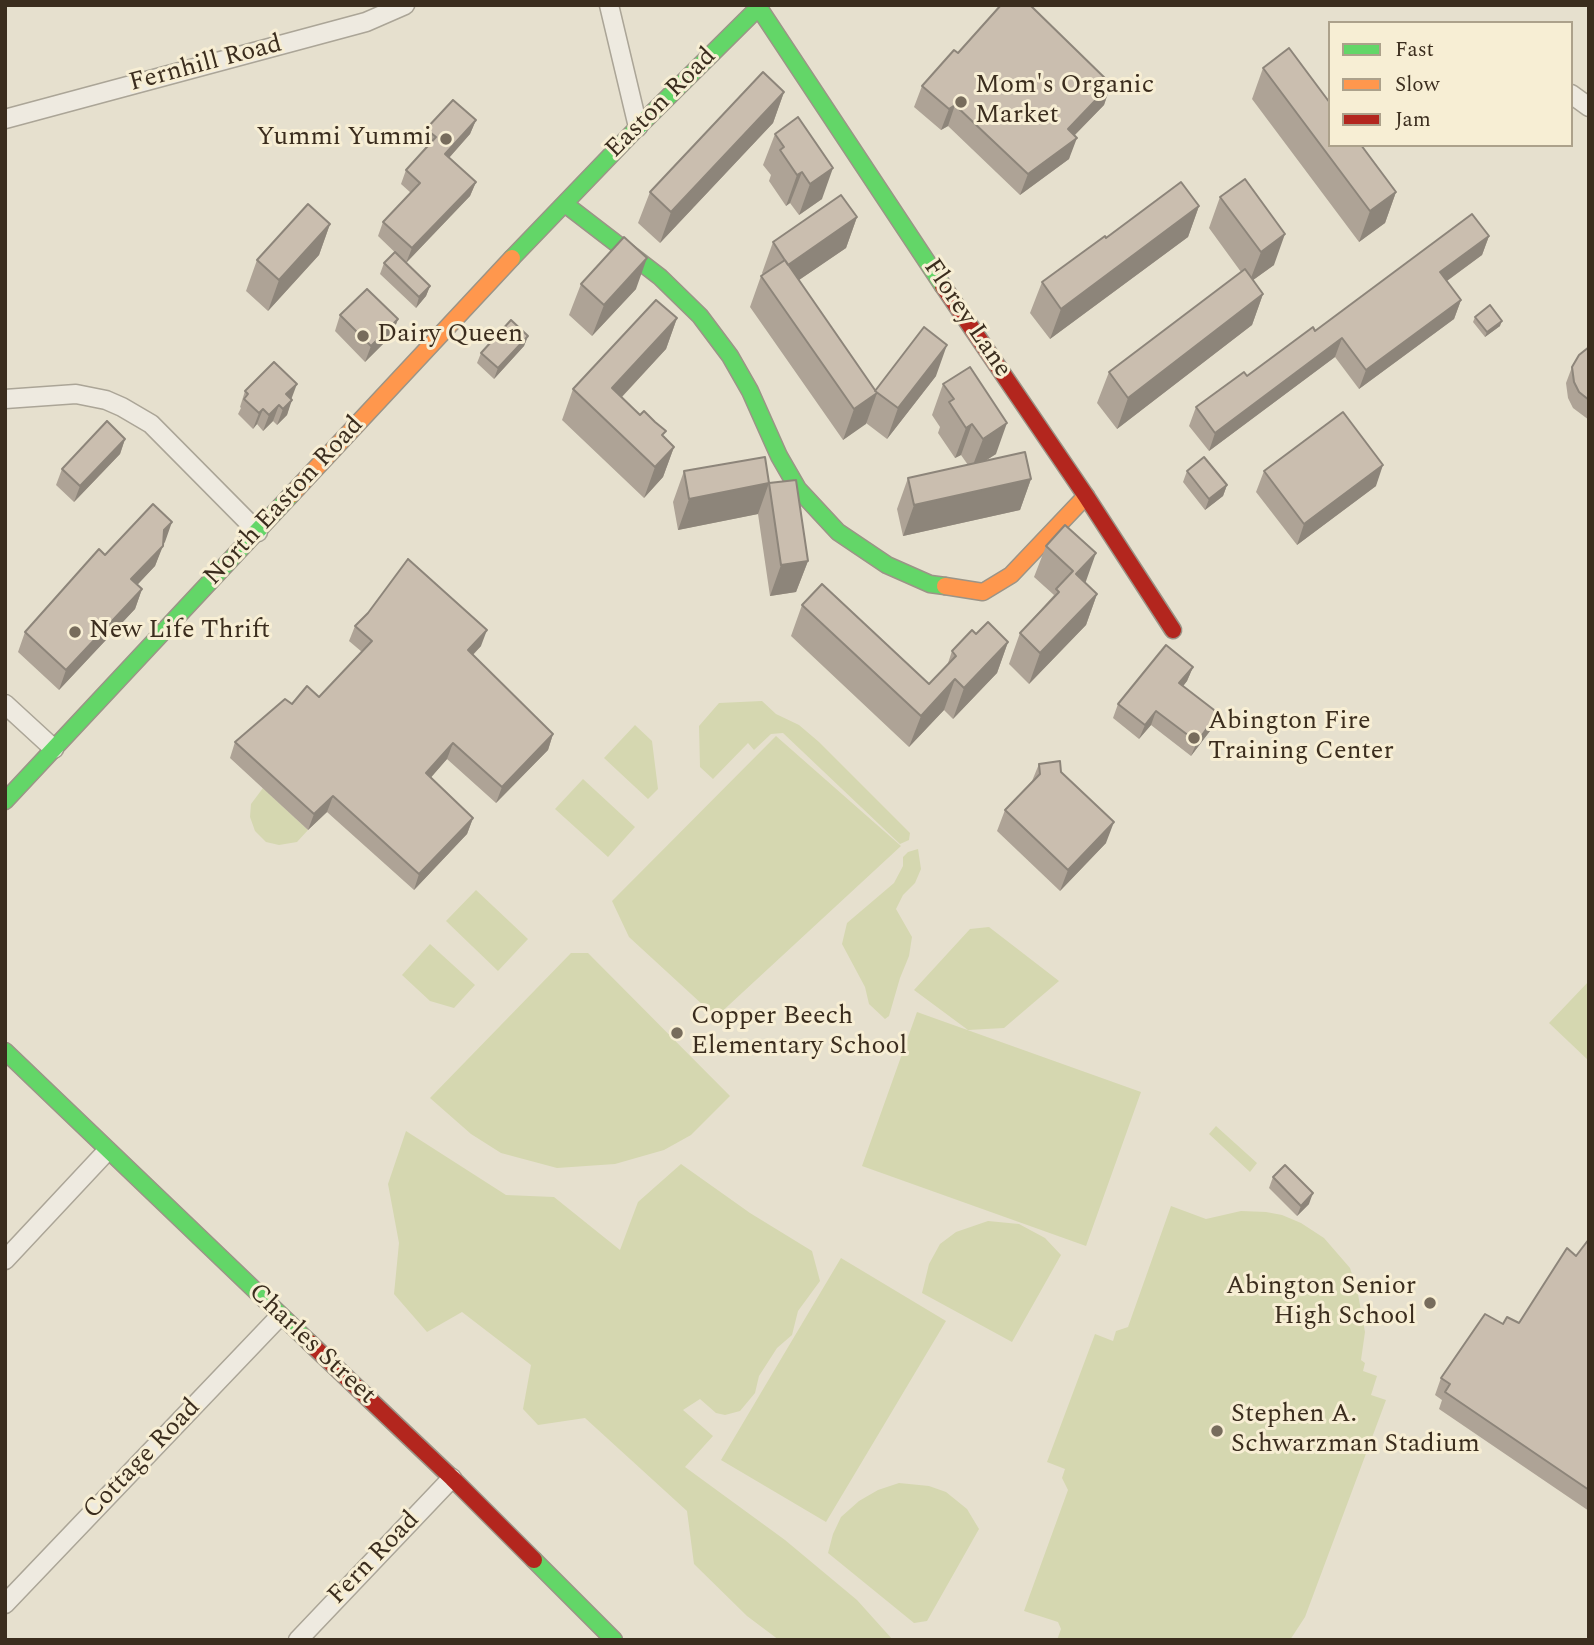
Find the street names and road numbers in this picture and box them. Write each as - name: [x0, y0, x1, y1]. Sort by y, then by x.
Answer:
- street label: Fernhill Road: [126, 30, 286, 100]
- street label: Easton Road: [600, 42, 724, 166]
- street label: Florey Lane: [915, 254, 1017, 384]
- street label: North Easton Road: [199, 411, 371, 593]
- street label: Charles Street: [241, 1278, 381, 1412]
- street label: Cottage Road: [78, 1393, 208, 1527]
- street label: Fern Road: [323, 1506, 427, 1612]

